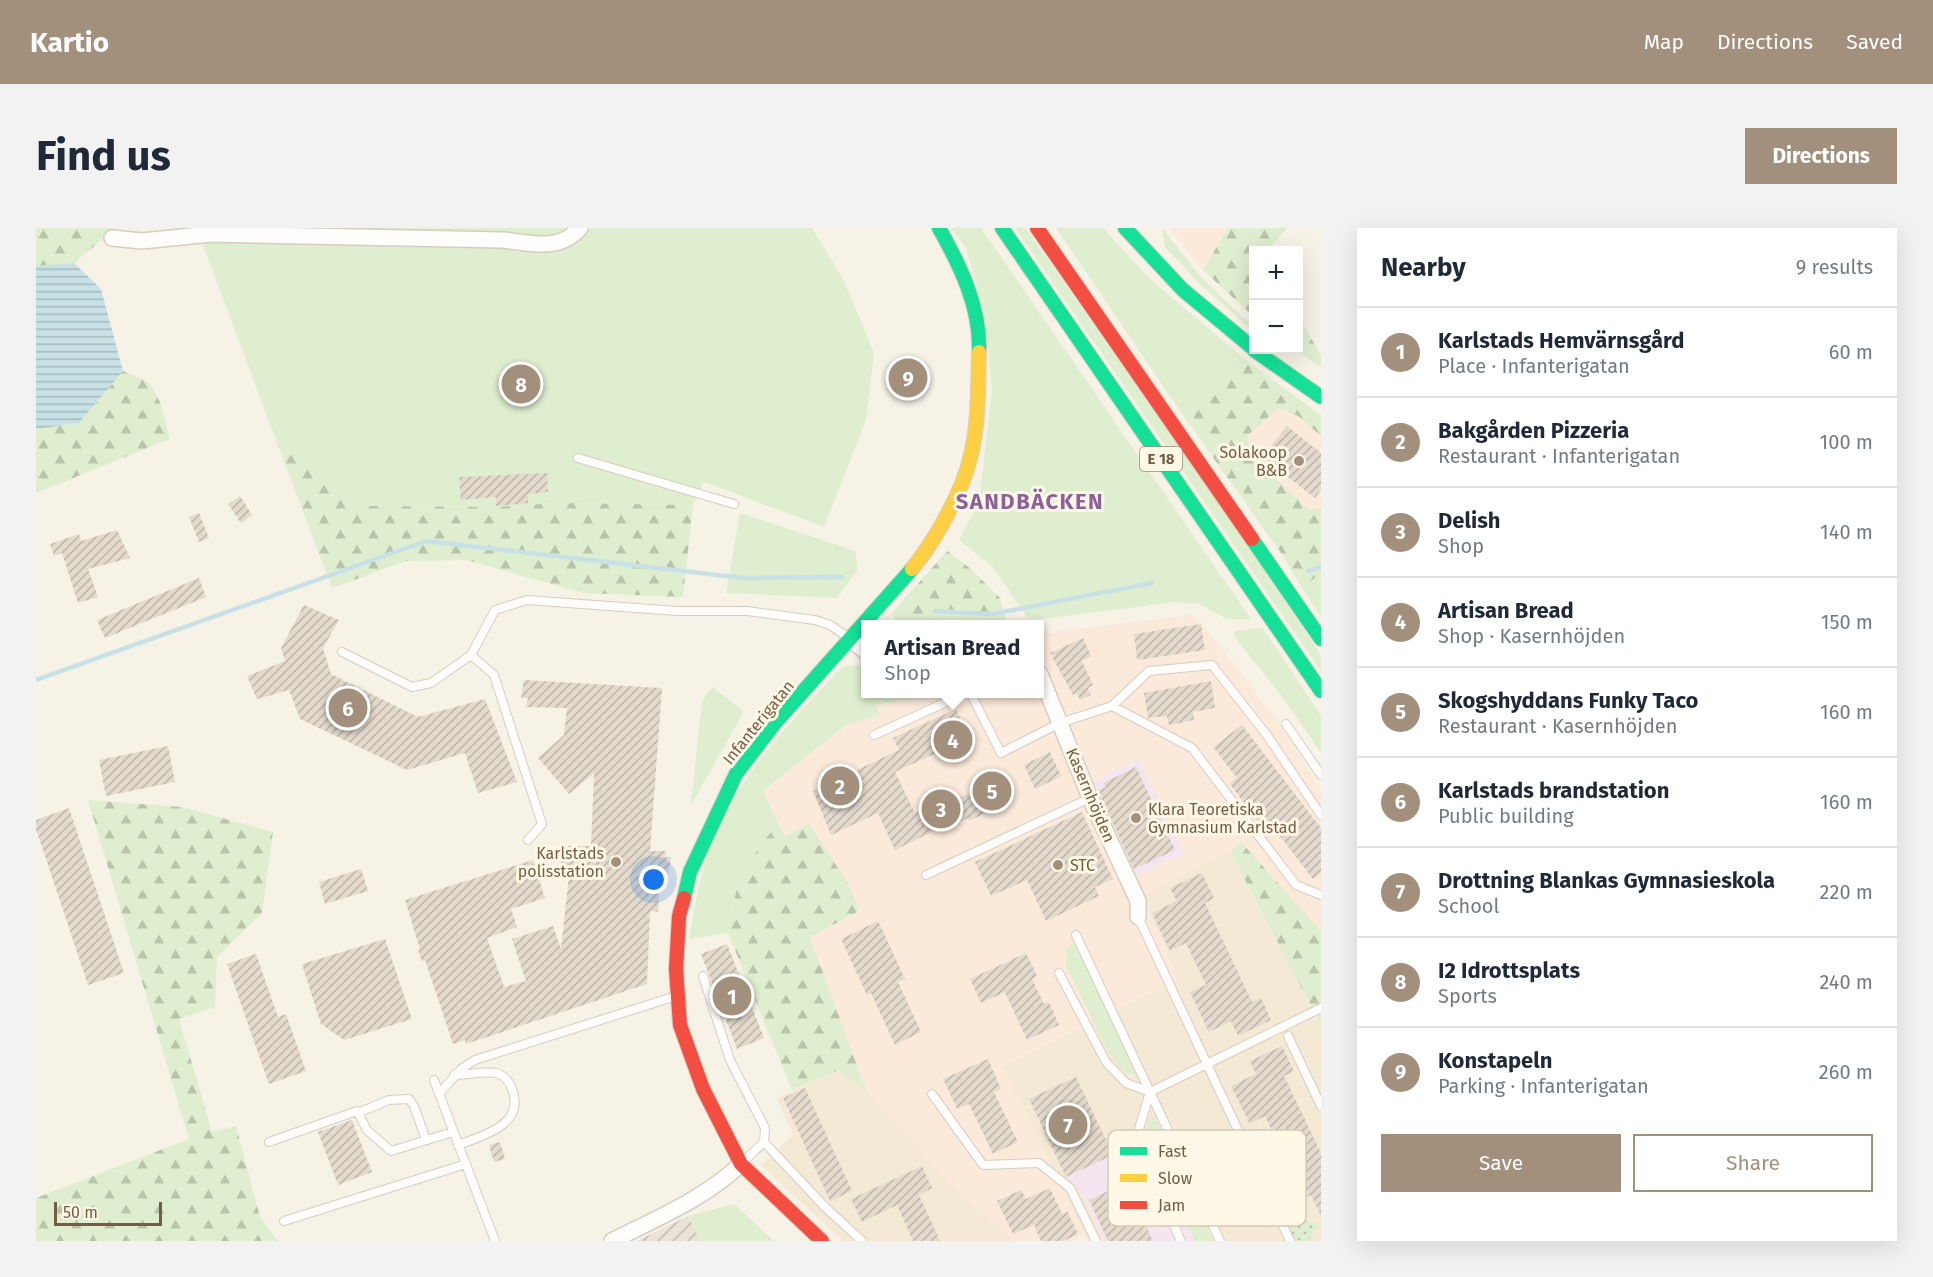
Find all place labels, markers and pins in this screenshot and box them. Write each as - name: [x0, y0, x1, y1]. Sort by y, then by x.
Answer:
- pin: 9: [888, 356, 928, 400]
- pin: 8: [502, 362, 540, 406]
- place label: Solakoop B&B: [1219, 443, 1287, 480]
- marker: Solakoop B&B: [1292, 454, 1306, 468]
- pin: 6: [328, 686, 368, 730]
- pin: 4: [934, 718, 972, 762]
- pin: 2: [820, 764, 860, 808]
- pin: 5: [972, 768, 1012, 814]
- pin: 3: [922, 786, 960, 832]
- place label: Klara Teoretiska Gymnasium Karlstad: [1148, 800, 1297, 837]
- marker: Klara Teoretiska Gymnasium Karlstad: [1129, 811, 1143, 825]
- place label: Karlstads polisstation: [518, 844, 604, 881]
- marker: Karlstads polisstation: [609, 855, 623, 869]
- place label: STC: [1070, 856, 1095, 875]
- marker: STC: [1051, 858, 1065, 872]
- pin: 1: [712, 974, 752, 1018]
- pin: 7: [1048, 1102, 1088, 1148]

